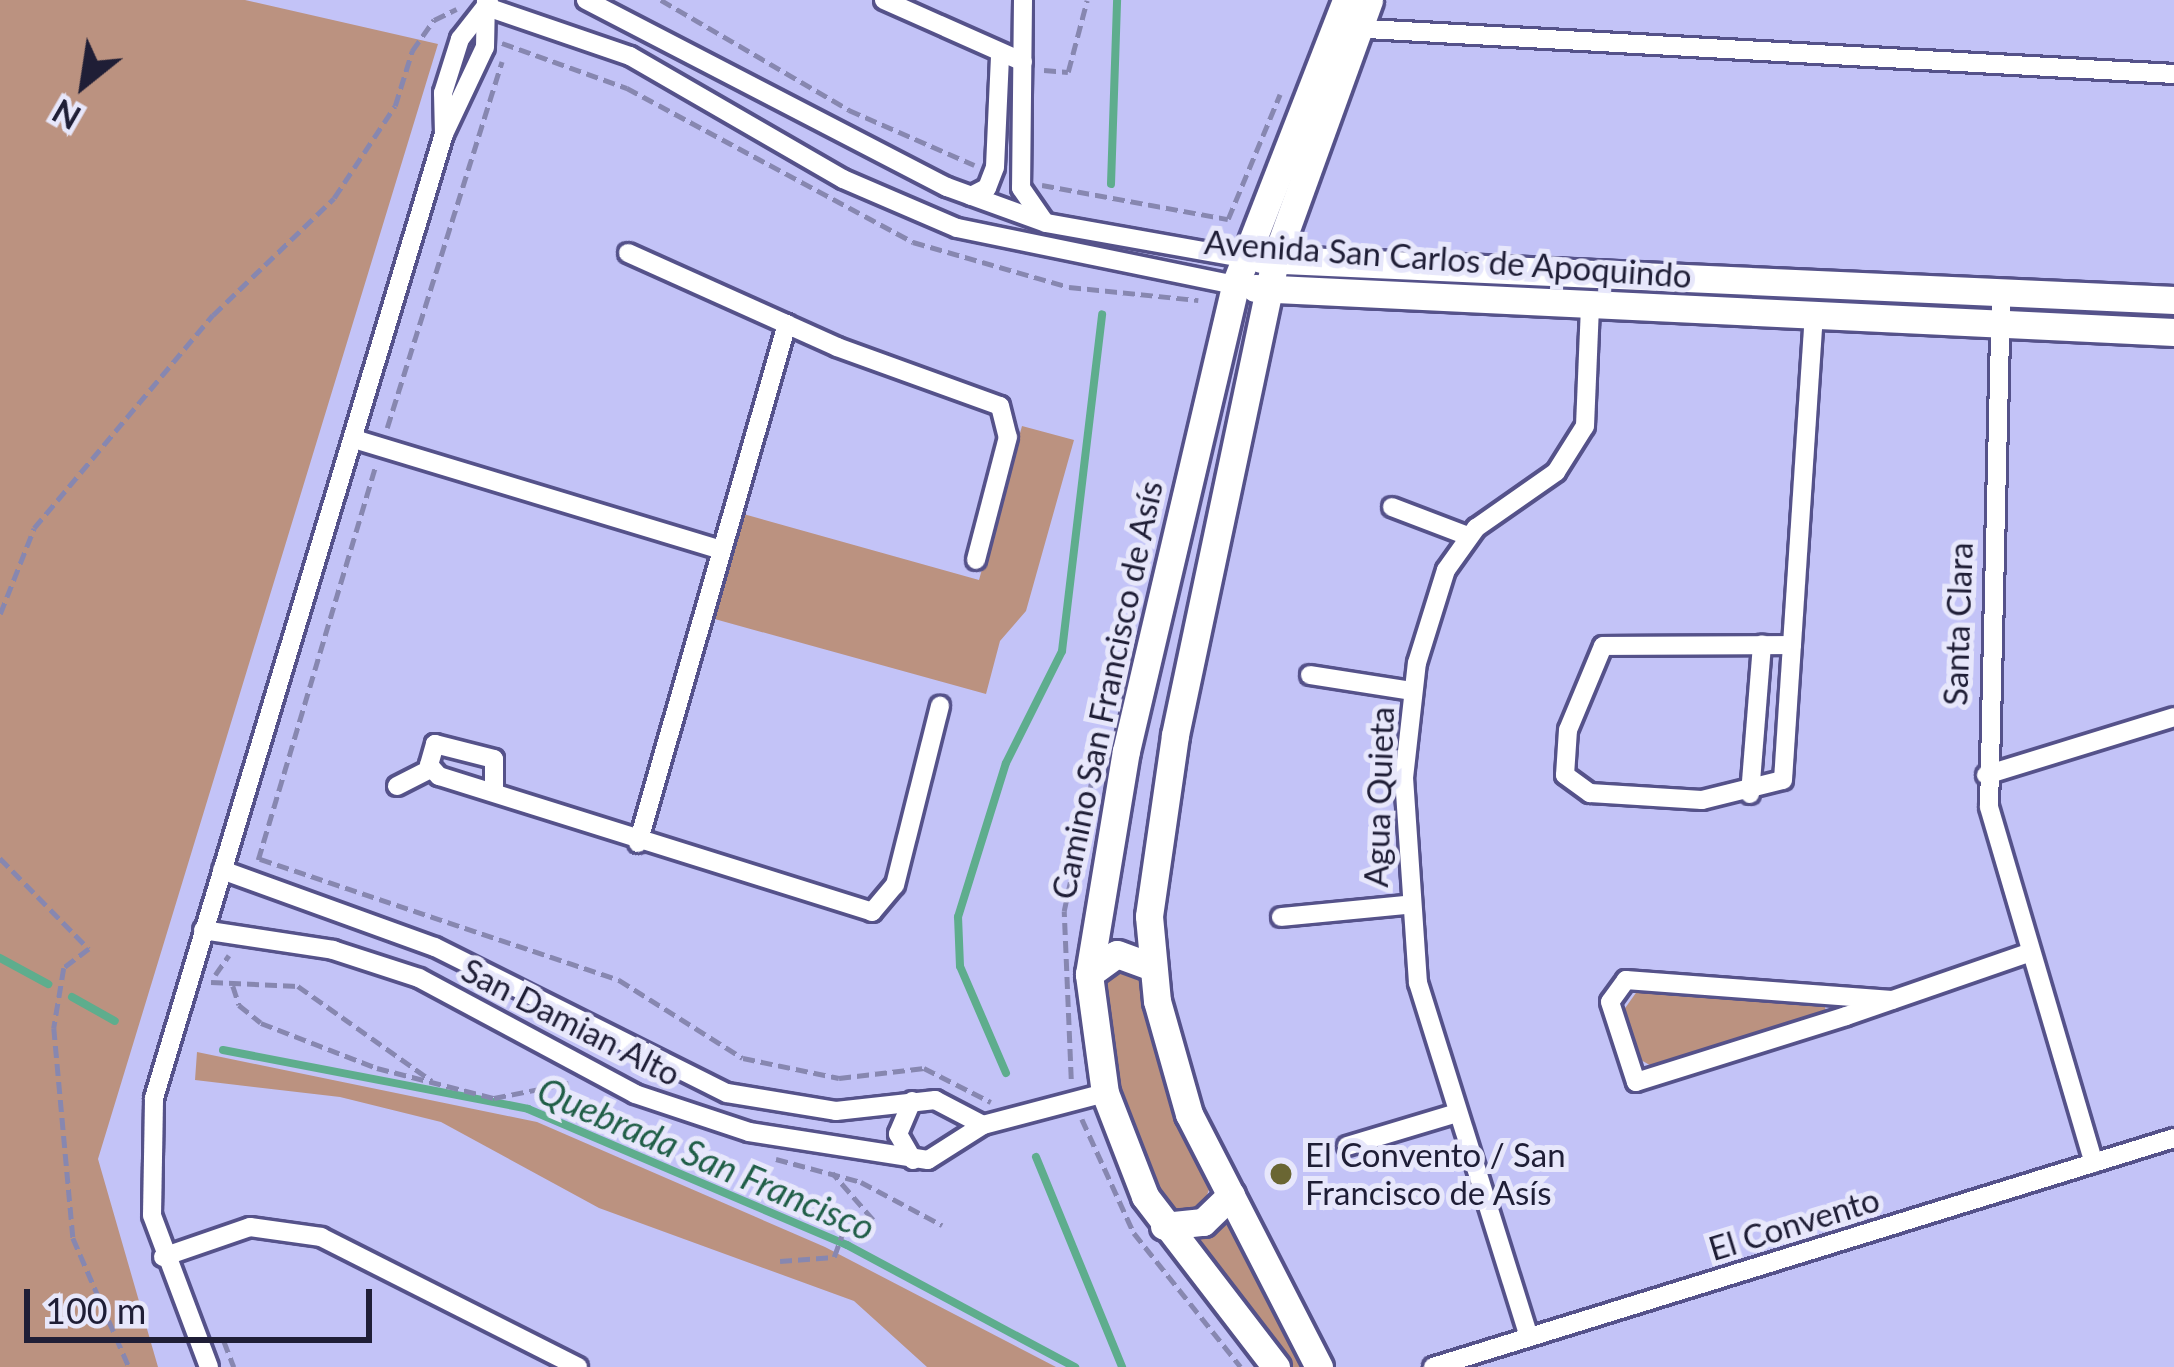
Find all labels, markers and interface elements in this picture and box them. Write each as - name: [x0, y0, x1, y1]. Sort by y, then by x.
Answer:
- north arrow: [24, 24, 144, 144]
- text: N: [45, 91, 87, 139]
- street label: Avenida San Carlos de Apoquindo: [1202, 222, 1694, 296]
- street label: Camino San Francisco de Asís: [1043, 477, 1171, 903]
- street label: Santa Clara: [1935, 542, 1981, 706]
- street label: Agua Quieta: [1356, 706, 1402, 888]
- street label: San Damian Alto: [455, 950, 687, 1094]
- water label: Quebrada San Francisco: [531, 1068, 881, 1250]
- place label: El Convento / San Francisco de Asís: [1305, 1135, 1566, 1213]
- marker: El Convento / San Francisco de Asís: [1268, 1161, 1294, 1187]
- street label: El Convento: [1704, 1179, 1884, 1269]
- scale bar: [30, 1265, 378, 1339]
- text: 100 m: [45, 1288, 146, 1332]

